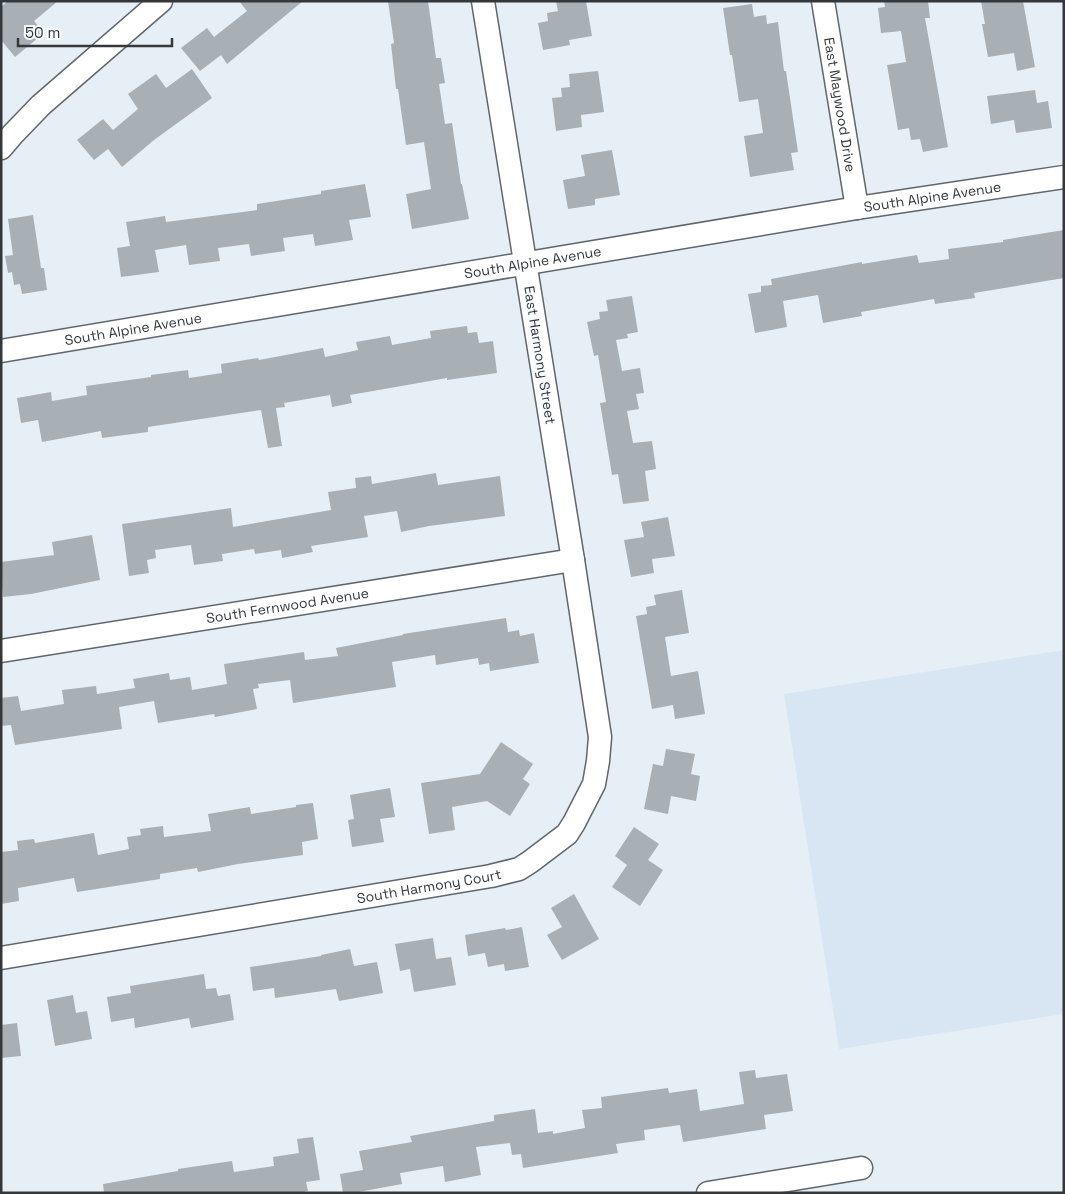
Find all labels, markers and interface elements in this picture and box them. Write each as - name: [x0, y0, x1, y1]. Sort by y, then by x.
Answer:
- scale bar: [18, 15, 171, 47]
- text: 50 m: [25, 23, 60, 42]
- street label: East Maywood Drive: [820, 36, 860, 173]
- street label: South Alpine Avenue: [862, 178, 1002, 216]
- street label: South Alpine Avenue: [463, 242, 603, 283]
- street label: East Harmony Street: [520, 285, 560, 425]
- street label: South Alpine Avenue: [63, 309, 203, 349]
- street label: South Fernwood Avenue: [205, 584, 370, 627]
- street label: South Harmony Court: [355, 865, 503, 907]

